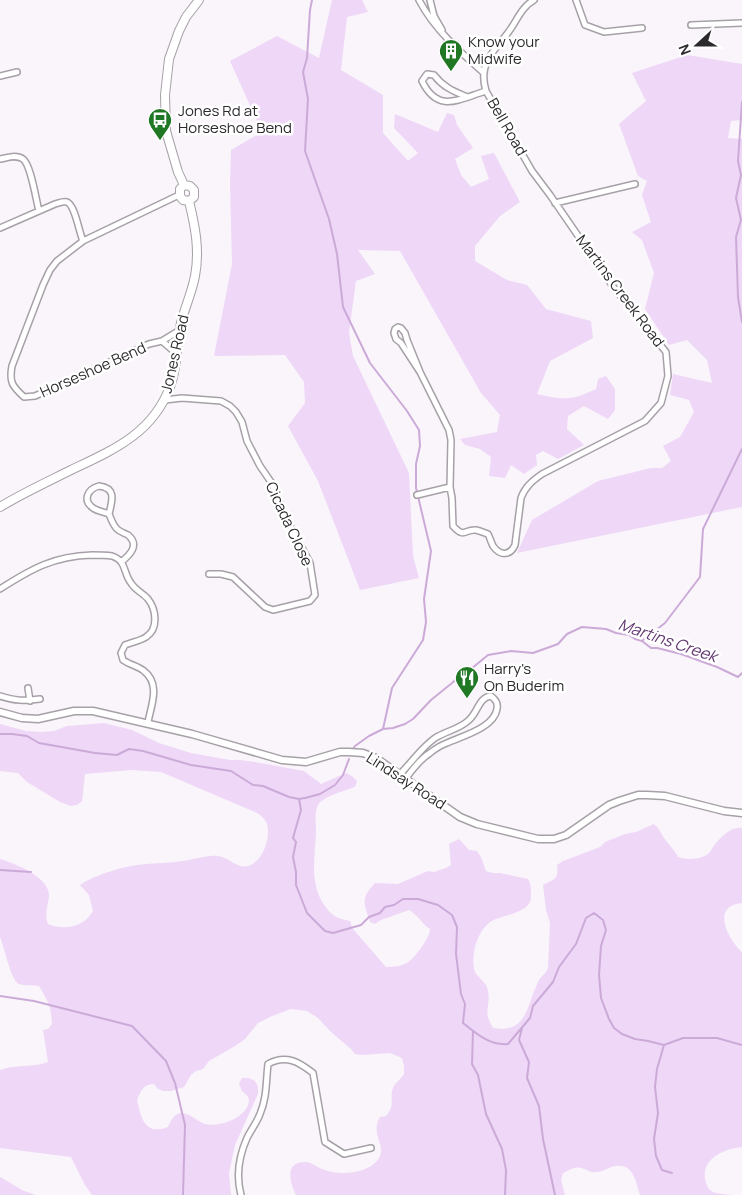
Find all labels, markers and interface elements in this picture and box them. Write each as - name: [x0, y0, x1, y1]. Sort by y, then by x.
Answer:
- north arrow: [672, 20, 722, 70]
- place label: Know your Midwife: [468, 31, 540, 69]
- building icon: Know your Midwife: [438, 38, 464, 72]
- text: N: [674, 42, 695, 58]
- street label: Bell Road: [482, 94, 532, 160]
- place label: Jones Rd at Horseshoe Bend: [178, 100, 292, 138]
- bus stop icon: Jones Rd at Horseshoe Bend: [147, 107, 173, 141]
- street label: Martins Creek Road: [571, 230, 669, 351]
- street label: Jones Road: [155, 313, 194, 395]
- street label: Horseshoe Bend: [37, 337, 149, 402]
- street label: Cicada Close: [261, 478, 318, 570]
- water label: Martins Creek: [616, 613, 722, 668]
- place label: Harry's On Buderim: [484, 658, 564, 696]
- restaurant icon: Harry's On Buderim: [454, 665, 480, 699]
- street label: Lindsay Road: [362, 747, 450, 814]

